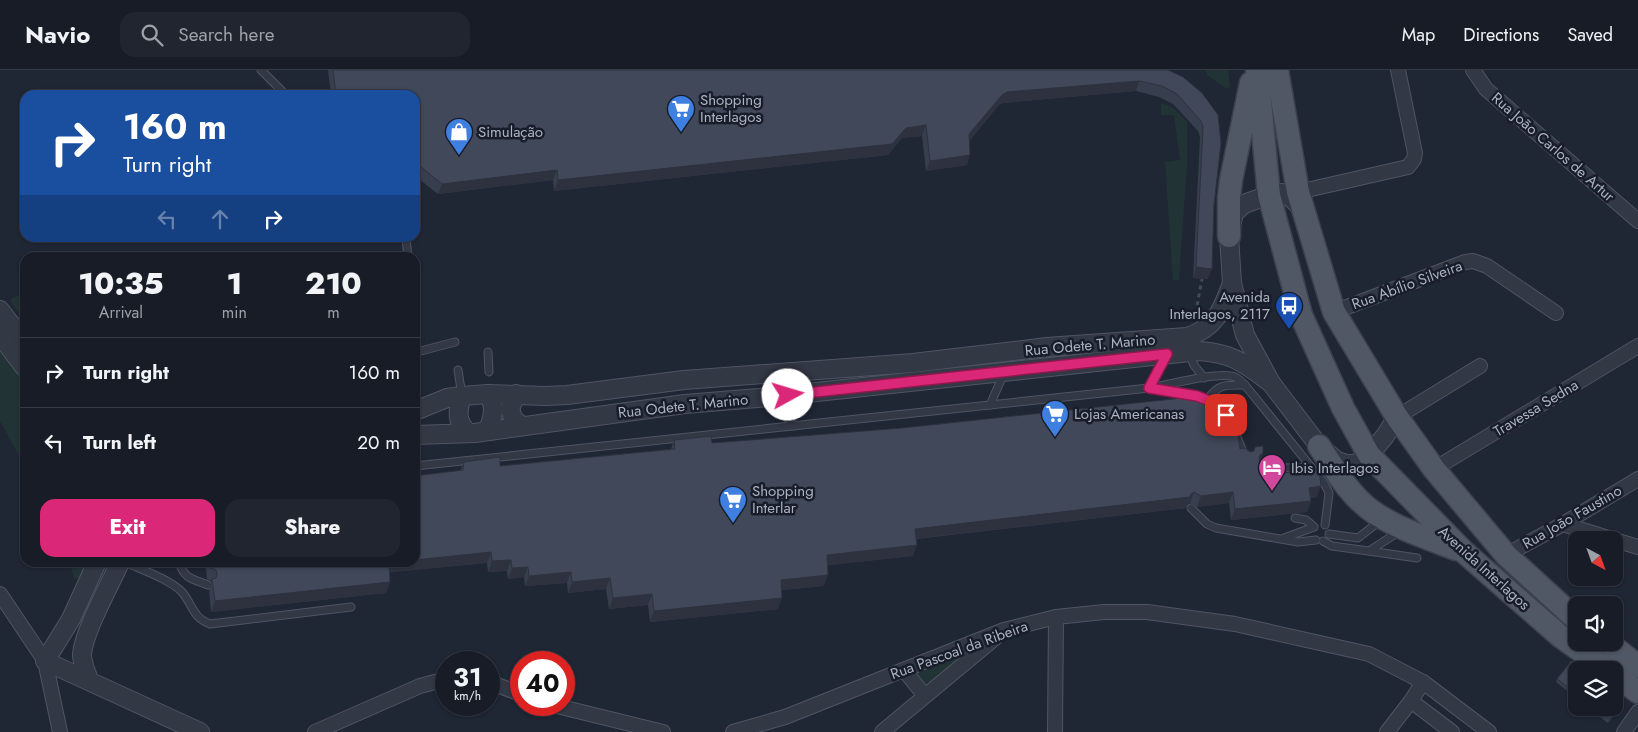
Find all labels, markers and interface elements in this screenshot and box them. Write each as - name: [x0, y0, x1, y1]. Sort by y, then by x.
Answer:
- search box: [120, 12, 470, 57]
- text: Navio: [25, 17, 90, 52]
- icon: search: [138, 21, 166, 49]
- text: Search here: [178, 21, 274, 48]
- text: Map: [1402, 22, 1435, 48]
- text: Directions: [1463, 22, 1539, 48]
- text: Saved: [1567, 22, 1613, 48]
- street label: Rua João Carlos de Artur: [1487, 87, 1620, 207]
- place label: Shopping Interlagos: [700, 89, 762, 128]
- supermarket icon: Shopping Interlagos: [666, 94, 696, 133]
- text: 160 m: [123, 102, 227, 152]
- icon: right: [40, 110, 105, 175]
- shop icon: Simulação: [444, 117, 474, 156]
- place label: Simulação: [478, 121, 543, 143]
- text: Turn right: [123, 148, 211, 180]
- icon: left: [153, 205, 181, 233]
- icon: ahead: [206, 205, 234, 233]
- icon: right: [259, 205, 287, 233]
- street label: Rua Abílio Silveira: [1349, 255, 1465, 315]
- text: 10:35: [78, 262, 164, 305]
- text: 1: [226, 262, 242, 305]
- text: 210: [305, 262, 362, 305]
- place label: Avenida Interlagos, 2117: [1169, 286, 1270, 325]
- bus stop icon: Avenida Interlagos, 2117: [1274, 291, 1304, 330]
- text: Arrival: [99, 301, 143, 324]
- text: min: [222, 301, 247, 324]
- text: m: [327, 301, 340, 324]
- street label: Rua Odete T. Marino: [1024, 328, 1156, 362]
- icon: right: [40, 359, 68, 387]
- text: Turn right: [83, 359, 169, 386]
- text: 160 m: [349, 359, 400, 386]
- position arrow: [761, 368, 813, 420]
- street label: Travessa Sedna: [1489, 374, 1583, 442]
- street label: Rua Odete T. Marino: [617, 388, 749, 424]
- pin: [1205, 394, 1247, 436]
- supermarket icon: Lojas Americanas: [1040, 399, 1070, 438]
- icon: arrive: [1212, 401, 1240, 429]
- place label: Lojas Americanas: [1074, 403, 1184, 425]
- icon: left: [40, 429, 68, 457]
- text: Turn left: [83, 429, 156, 456]
- text: 20 m: [357, 429, 400, 456]
- hotel icon: Ibis Interlagos: [1257, 453, 1287, 492]
- place label: Ibis Interlagos: [1291, 457, 1379, 479]
- place label: Shopping Interlar: [752, 480, 814, 519]
- street label: Rua João Faustino: [1518, 480, 1626, 554]
- supermarket icon: Shopping Interlar: [718, 485, 748, 524]
- button: Exit: [40, 499, 215, 557]
- button: Share: [225, 499, 400, 557]
- street label: Avenida Interlagos: [1433, 521, 1535, 615]
- north arrow: [1568, 531, 1622, 586]
- map controls: [1568, 531, 1623, 716]
- button: sound: [1568, 596, 1623, 651]
- street label: Rua Pascoal da Ribeira: [887, 615, 1031, 685]
- speed limit sign: 40: [510, 651, 575, 716]
- text: 31: [453, 659, 482, 695]
- button: layers: [1568, 661, 1623, 716]
- text: km/h: [454, 687, 481, 705]

